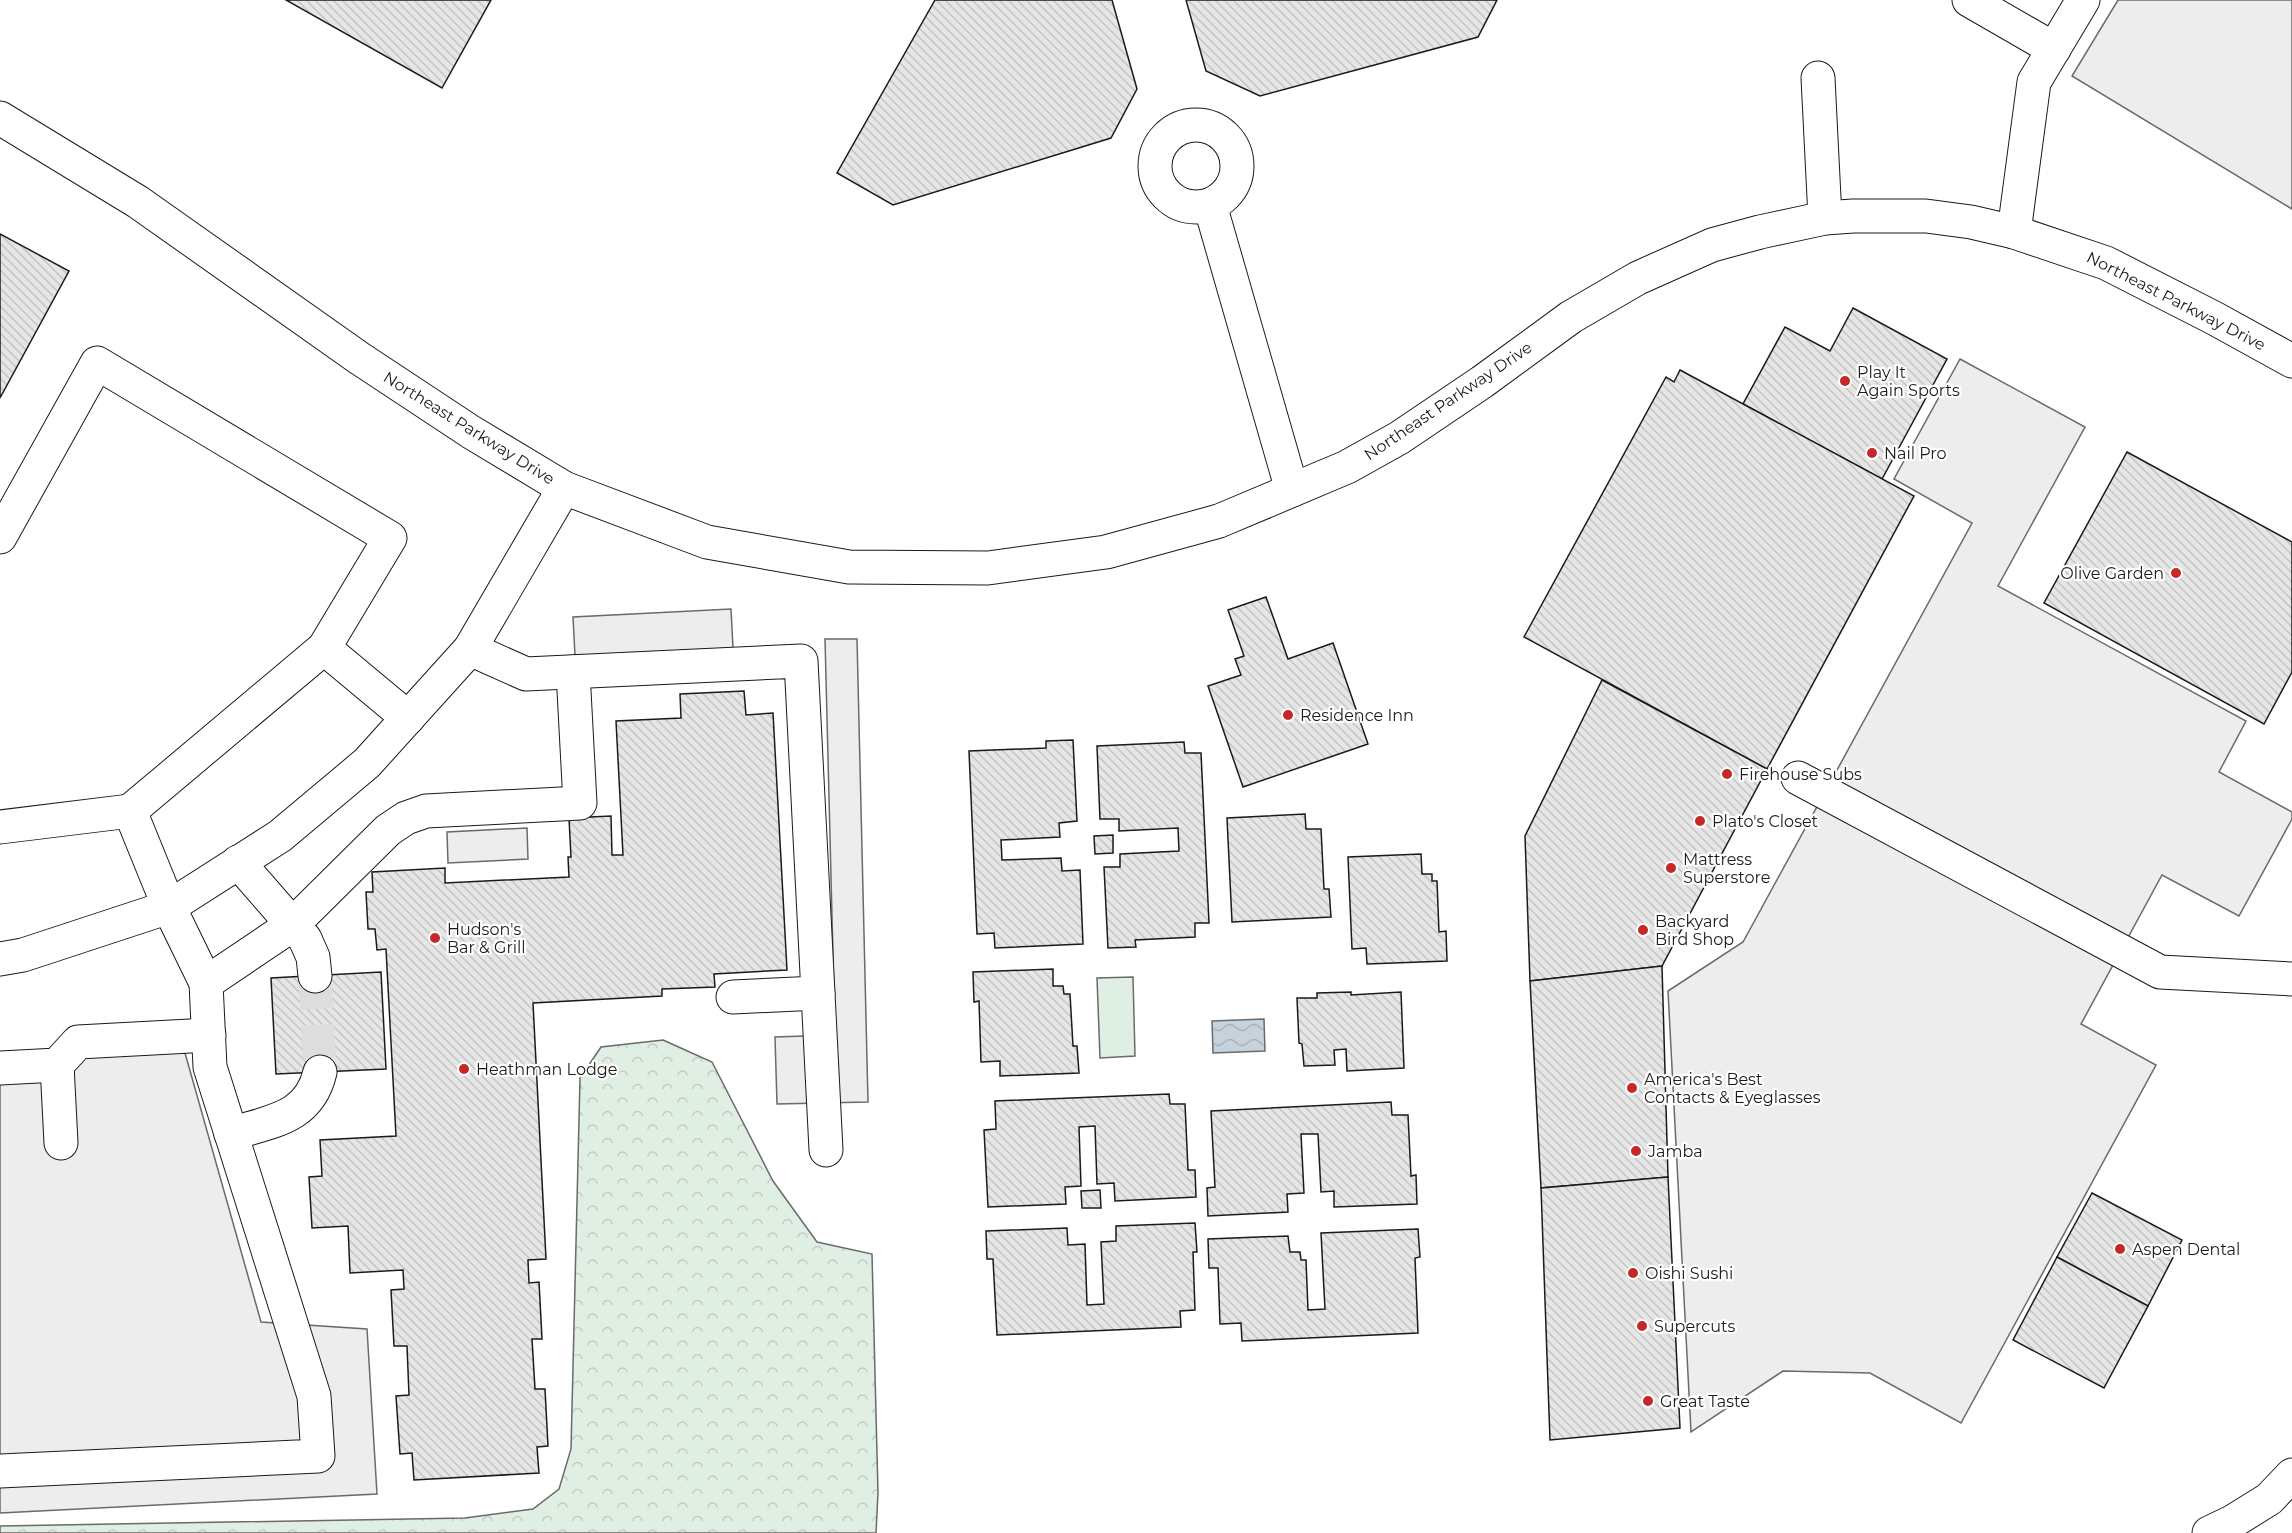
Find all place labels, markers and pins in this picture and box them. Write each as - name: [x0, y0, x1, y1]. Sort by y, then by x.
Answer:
- place label: Play It Again Sports: [1857, 363, 1960, 400]
- marker: Play It Again Sports: [1838, 374, 1852, 388]
- place label: Nail Pro: [1884, 444, 1947, 463]
- marker: Nail Pro: [1865, 446, 1879, 460]
- place label: Olive Garden: [2060, 564, 2164, 583]
- marker: Olive Garden: [2169, 566, 2183, 580]
- place label: Residence Inn: [1300, 706, 1414, 725]
- marker: Residence Inn: [1281, 708, 1295, 722]
- place label: Firehouse Subs: [1739, 765, 1862, 784]
- marker: Firehouse Subs: [1720, 767, 1734, 781]
- place label: Plato's Closet: [1712, 812, 1819, 831]
- marker: Plato's Closet: [1693, 814, 1707, 828]
- place label: Mattress Superstore: [1683, 850, 1770, 887]
- marker: Mattress Superstore: [1664, 861, 1678, 875]
- place label: Backyard Bird Shop: [1655, 912, 1734, 949]
- place label: Hudson's Bar & Grill: [447, 920, 526, 957]
- marker: Backyard Bird Shop: [1636, 923, 1650, 937]
- marker: Hudson's Bar & Grill: [428, 931, 442, 945]
- place label: Heathman Lodge: [476, 1060, 617, 1079]
- marker: Heathman Lodge: [457, 1062, 471, 1076]
- place label: America's Best Contacts & Eyeglasses: [1644, 1070, 1821, 1107]
- marker: America's Best Contacts & Eyeglasses: [1625, 1081, 1639, 1095]
- place label: Jamba: [1647, 1142, 1703, 1161]
- marker: Jamba: [1629, 1144, 1643, 1158]
- place label: Aspen Dental: [2132, 1240, 2240, 1259]
- marker: Aspen Dental: [2113, 1242, 2127, 1256]
- place label: Oishi Sushi: [1645, 1264, 1733, 1283]
- marker: Oishi Sushi: [1626, 1266, 1640, 1280]
- place label: Supercuts: [1654, 1317, 1736, 1336]
- marker: Supercuts: [1635, 1319, 1649, 1333]
- place label: Great Taste: [1660, 1392, 1750, 1411]
- marker: Great Taste: [1641, 1394, 1655, 1408]

